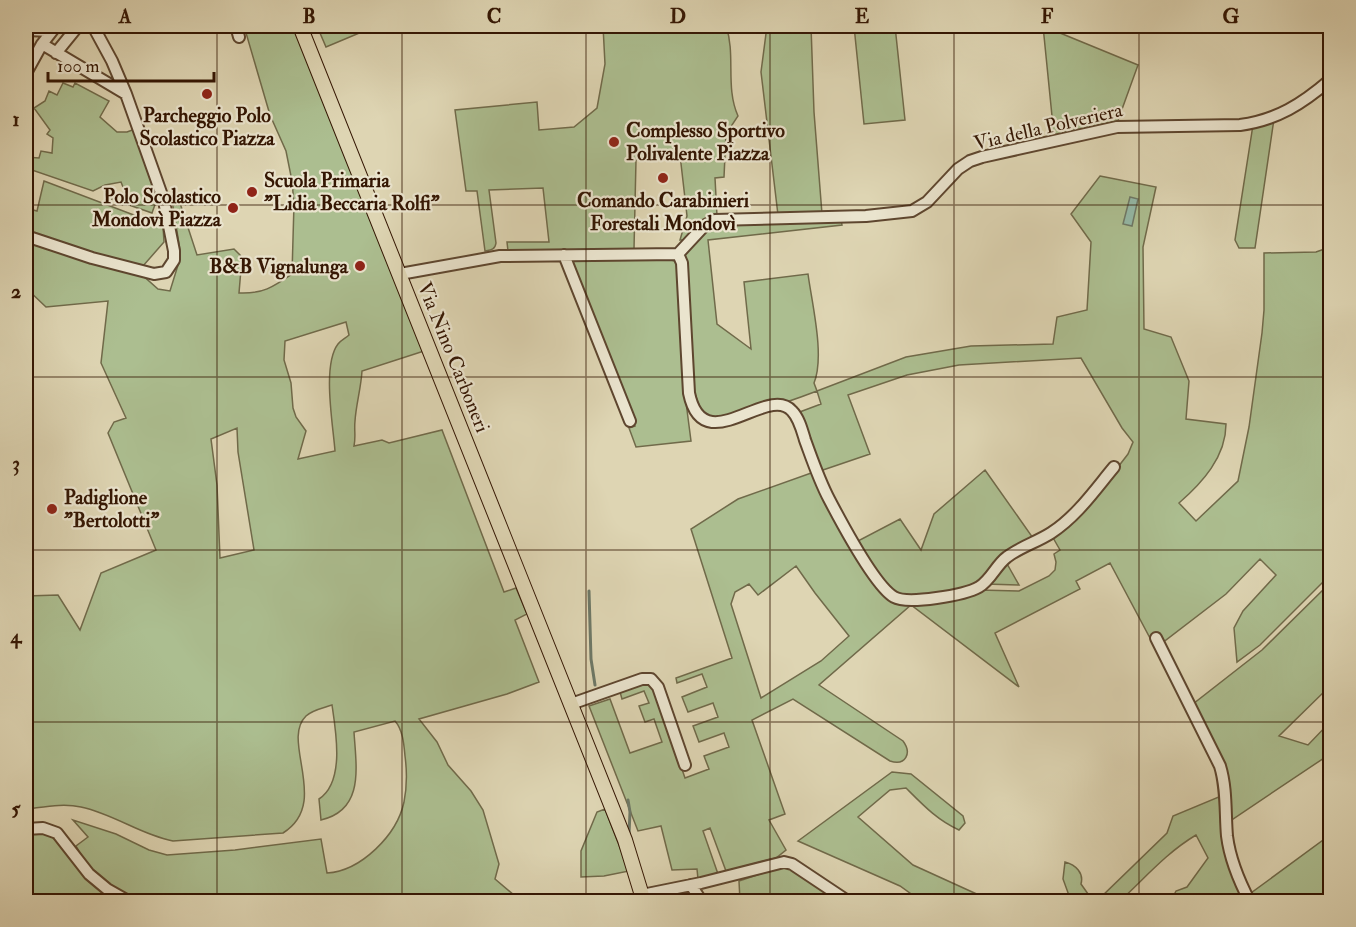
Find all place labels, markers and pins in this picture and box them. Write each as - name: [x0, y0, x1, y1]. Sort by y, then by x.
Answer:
- marker: Parcheggio Polo Scolastico Piazza: [200, 87, 214, 101]
- place label: Parcheggio Polo Scolastico Piazza: [139, 103, 275, 151]
- place label: Complesso Sportivo Polivalente Piazza: [626, 118, 785, 166]
- marker: Complesso Sportivo Polivalente Piazza: [607, 135, 621, 149]
- place label: Scuola Primaria "Lidia Beccaria Rolfi": [264, 168, 440, 216]
- marker: Comando Carabinieri Forestali Mondovì: [656, 171, 670, 185]
- place label: Polo Scolastico Mondovì Piazza: [91, 184, 222, 232]
- marker: Scuola Primaria "Lidia Beccaria Rolfi": [245, 185, 259, 199]
- place label: Comando Carabinieri Forestali Mondovì: [577, 188, 750, 236]
- marker: Polo Scolastico Mondovì Piazza: [226, 201, 240, 215]
- place label: B&B Vignalunga: [209, 254, 349, 280]
- marker: B&B Vignalunga: [353, 259, 367, 273]
- place label: Padiglione "Bertolotti": [64, 485, 160, 533]
- marker: Padiglione "Bertolotti": [45, 502, 59, 516]

